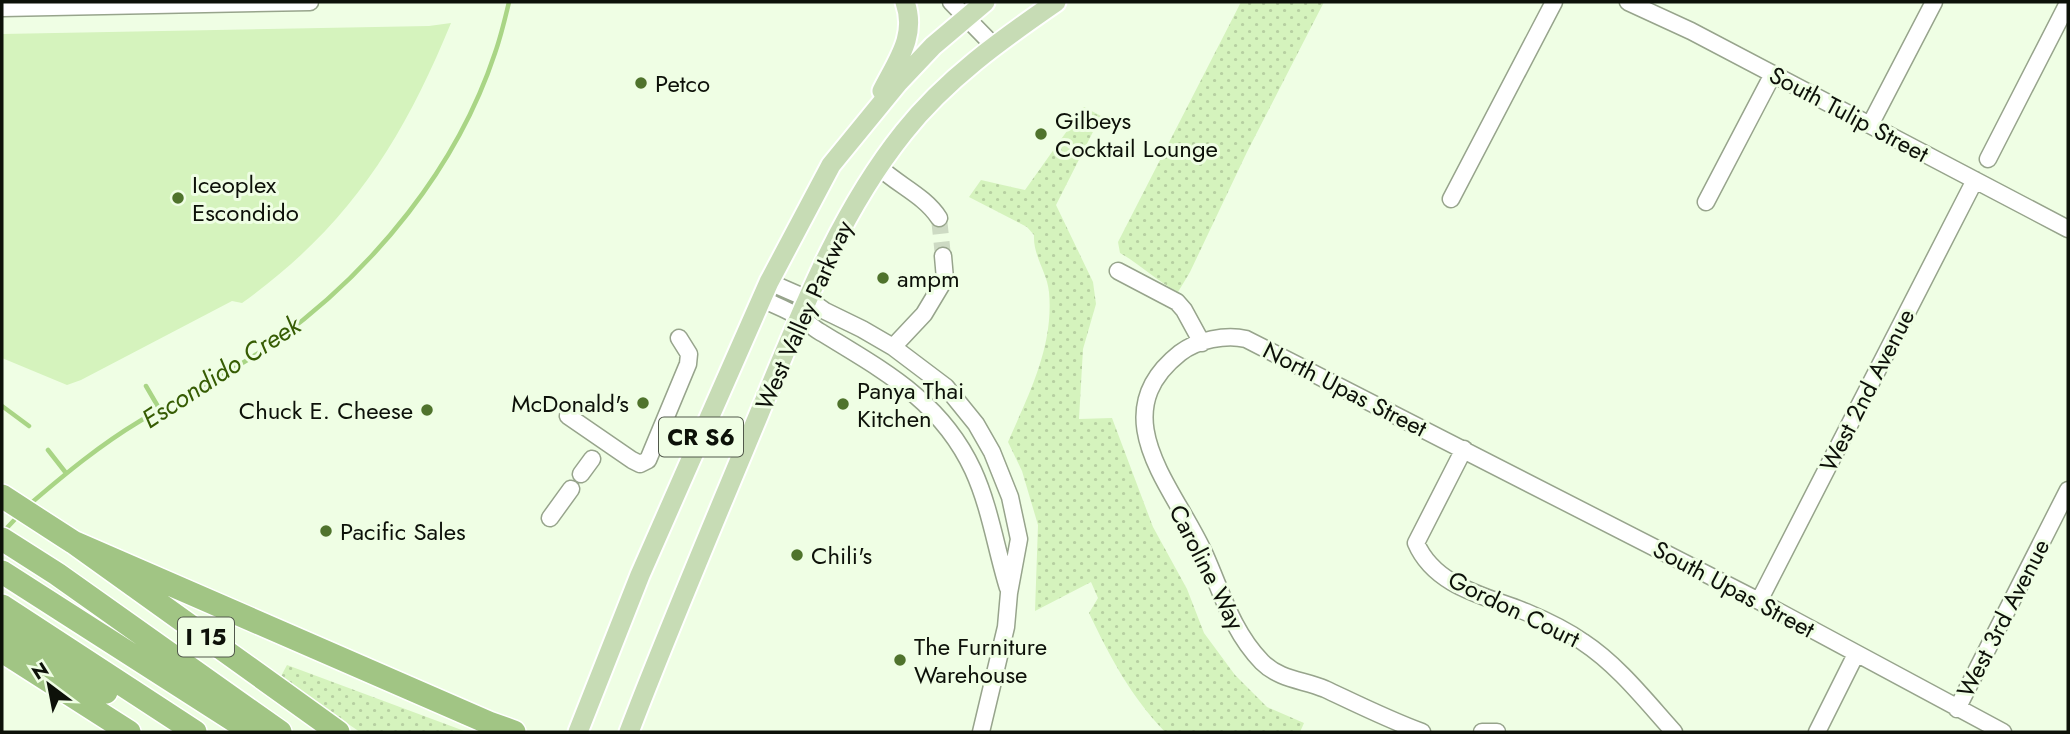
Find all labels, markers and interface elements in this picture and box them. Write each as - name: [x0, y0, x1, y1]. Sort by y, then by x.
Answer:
- street label: South Tulip Street: [1763, 57, 1935, 171]
- place label: Petco: [655, 66, 710, 101]
- marker: Petco: [633, 75, 649, 91]
- place label: Gilbeys Cocktail Lounge: [1055, 103, 1218, 166]
- marker: Gilbeys Cocktail Lounge: [1033, 126, 1049, 142]
- place label: Iceoplex Escondido: [192, 167, 299, 230]
- marker: Iceoplex Escondido: [170, 190, 186, 206]
- street label: West Valley Parkway: [747, 214, 862, 415]
- place label: ampm: [897, 261, 960, 296]
- marker: ampm: [875, 270, 891, 286]
- street label: West 2nd Avenue: [1811, 302, 1923, 478]
- water label: Escondido Creek: [134, 305, 310, 438]
- street label: North Upas Street: [1257, 333, 1433, 446]
- place label: Panya Thai Kitchen: [857, 373, 964, 436]
- place label: McDonald's: [511, 386, 629, 421]
- place label: Chuck E. Cheese: [239, 393, 413, 428]
- marker: McDonald's: [635, 395, 651, 411]
- marker: Panya Thai Kitchen: [835, 396, 851, 412]
- marker: Chuck E. Cheese: [419, 402, 435, 418]
- road number: CR S6: [659, 418, 743, 457]
- street label: Caroline Way: [1160, 498, 1254, 636]
- place label: Pacific Sales: [340, 514, 466, 549]
- marker: Pacific Sales: [318, 523, 334, 539]
- street label: South Upas Street: [1647, 532, 1821, 647]
- street label: West 3rd Avenue: [1948, 533, 2058, 703]
- place label: Chili's: [811, 538, 872, 573]
- marker: Chili's: [789, 547, 805, 563]
- street label: Gordon Court: [1442, 562, 1586, 656]
- road number: I 15: [178, 618, 234, 656]
- place label: The Furniture Warehouse: [914, 629, 1047, 692]
- north arrow: [14, 650, 84, 720]
- marker: The Furniture Warehouse: [892, 652, 908, 668]
- text: N: [27, 656, 54, 686]

